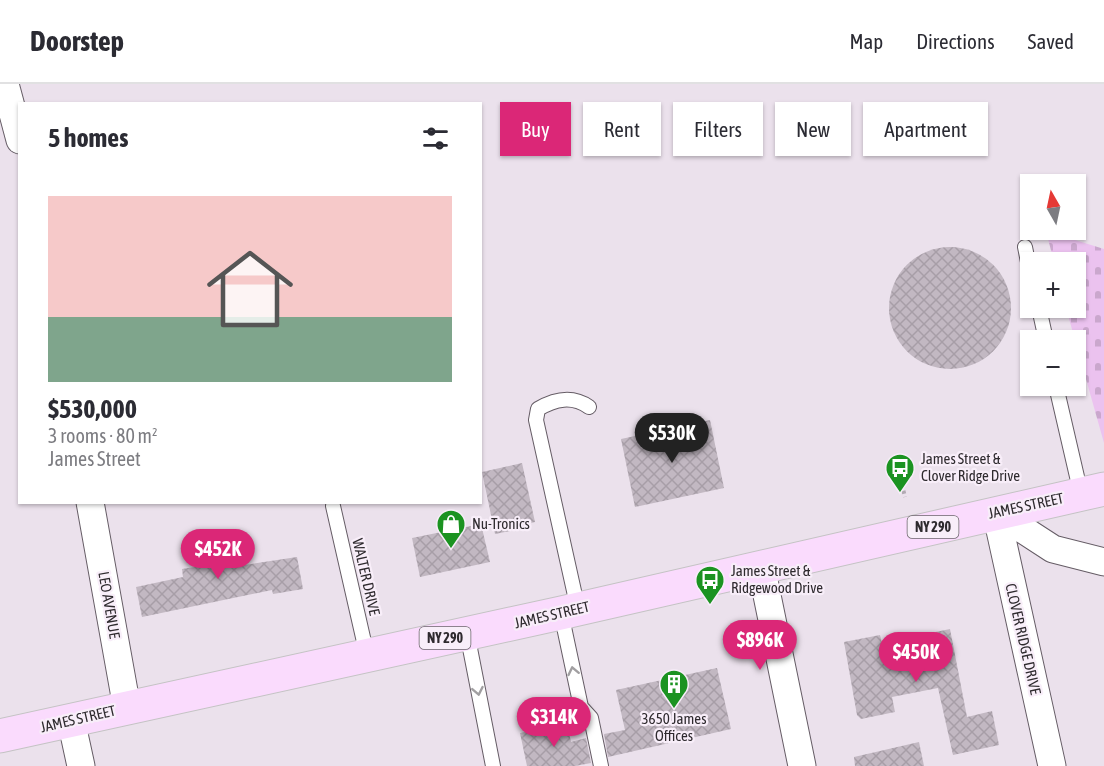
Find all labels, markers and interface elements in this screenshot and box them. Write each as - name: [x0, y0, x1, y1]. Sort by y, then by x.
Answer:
- text: Doorstep: [30, 25, 124, 57]
- text: Map: [849, 29, 883, 53]
- text: Directions: [916, 29, 995, 53]
- text: Saved: [1028, 29, 1074, 53]
- chip: Buy: [500, 102, 571, 156]
- chip: Rent: [583, 102, 661, 156]
- chip: Filters: [673, 102, 763, 156]
- chip: New: [775, 102, 851, 156]
- chip: Apartment: [863, 102, 988, 156]
- icon: filters: [419, 122, 452, 155]
- text: 5 homes: [48, 123, 128, 153]
- north arrow: [1020, 174, 1086, 240]
- map controls: [1020, 174, 1086, 396]
- icon: home: [196, 235, 304, 343]
- button: +: [1020, 252, 1086, 318]
- button: −: [1020, 330, 1086, 396]
- text: $530,000: [48, 394, 137, 424]
- pin: $530K: [630, 413, 714, 464]
- text: $530K: [649, 421, 695, 444]
- text: 3 rooms · 80 m²: [48, 424, 158, 447]
- text: James Street: [48, 447, 141, 470]
- place label: James Street & Clover Ridge Drive: [921, 450, 1020, 484]
- bus stop icon: James Street & Clover Ridge Drive: [884, 452, 916, 494]
- street label: JAMES STREET: [987, 489, 1066, 522]
- shop icon: Nu-Tronics: [435, 508, 467, 550]
- place label: Nu-Tronics: [472, 515, 530, 532]
- road number: NY 290: [908, 516, 958, 538]
- pin: $452K: [176, 529, 260, 580]
- text: $452K: [195, 537, 241, 560]
- street label: WALTER DRIVE: [349, 537, 384, 618]
- place label: James Street & Ridgewood Drive: [731, 562, 823, 596]
- bus stop icon: James Street & Ridgewood Drive: [694, 564, 726, 606]
- street label: LEO AVENUE: [95, 570, 124, 640]
- street label: CLOVER RIDGE DRIVE: [1002, 582, 1045, 697]
- street label: JAMES STREET: [513, 598, 592, 631]
- pin: $896K: [718, 620, 802, 671]
- road number: NY 290: [420, 627, 470, 649]
- text: $896K: [737, 628, 783, 651]
- pin: $450K: [874, 632, 958, 683]
- text: $450K: [893, 640, 939, 663]
- one-way arrow: [567, 667, 580, 677]
- building icon: 3650 James Offices: [658, 668, 690, 710]
- one-way arrow: [471, 685, 484, 695]
- pin: $314K: [512, 697, 596, 748]
- street label: JAMES STREET: [39, 702, 118, 735]
- text: $314K: [531, 705, 577, 728]
- place label: 3650 James Offices: [642, 710, 706, 744]

